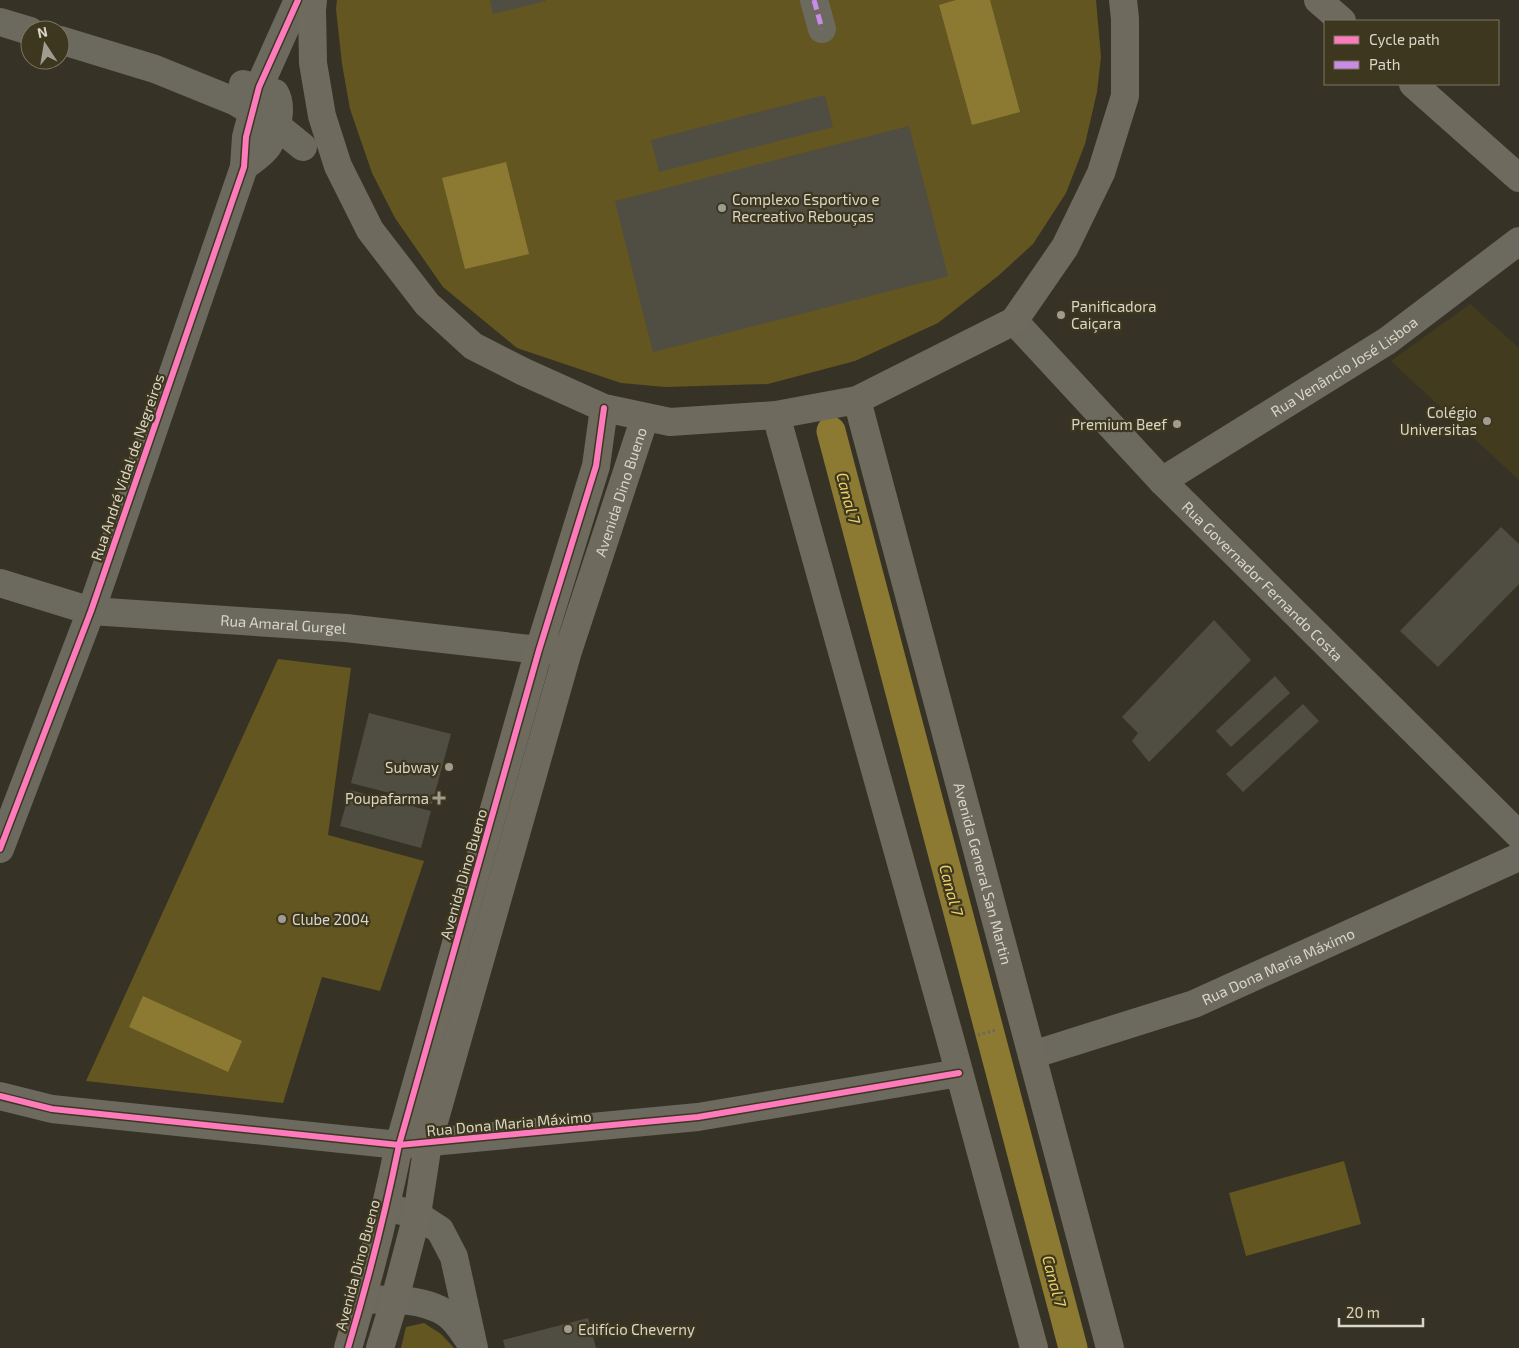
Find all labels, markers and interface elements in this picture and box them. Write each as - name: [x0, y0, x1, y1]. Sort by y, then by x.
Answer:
- north arrow: [20, 20, 70, 70]
- legend: [1324, 20, 1499, 85]
- text: N: [35, 22, 49, 41]
- text: Cycle path: [1369, 30, 1440, 48]
- text: Path: [1369, 55, 1400, 73]
- place label: Complexo Esportivo e Recreativo Rebouças: [732, 190, 880, 226]
- marker: Complexo Esportivo e Recreativo Rebouças: [716, 202, 728, 214]
- place label: Panificadora Caiçara: [1071, 297, 1157, 333]
- marker: Panificadora Caiçara: [1055, 309, 1067, 321]
- street label: Rua Venâncio José Lisboa: [1267, 312, 1421, 420]
- street label: Rua André Vidal de Negreiros: [87, 371, 167, 563]
- place label: Colégio Universitas: [1400, 403, 1477, 438]
- place label: Premium Beef: [1071, 415, 1167, 433]
- marker: Colégio Universitas: [1481, 415, 1493, 427]
- marker: Premium Beef: [1171, 418, 1183, 430]
- street label: Avenida Dino Bueno: [591, 425, 650, 559]
- water label: Canal 7: [833, 470, 865, 527]
- street label: Rua Governador Fernando Costa: [1179, 497, 1347, 665]
- street label: Rua Amaral Gurgel: [220, 611, 348, 637]
- place label: Subway: [385, 758, 439, 776]
- marker: Subway: [443, 761, 455, 773]
- street label: Avenida General San Martin: [950, 780, 1016, 967]
- place label: Poupafarma: [345, 789, 429, 807]
- marker: Poupafarma: [433, 792, 445, 804]
- street label: Avenida Dino Bueno: [436, 807, 490, 941]
- water label: Canal 7: [936, 862, 968, 919]
- place label: Clube 2004: [292, 910, 369, 928]
- marker: Clube 2004: [276, 913, 288, 925]
- street label: Rua Dona Maria Máximo: [1199, 924, 1357, 1008]
- street label: Rua Dona Maria Máximo: [426, 1107, 592, 1139]
- street label: Avenida Dino Bueno: [331, 1197, 383, 1333]
- water label: Canal 7: [1039, 1253, 1071, 1310]
- scale bar: [1339, 1296, 1423, 1328]
- text: 20 m: [1346, 1303, 1380, 1321]
- place label: Edifício Cheverny: [578, 1320, 695, 1338]
- marker: Edifício Cheverny: [562, 1323, 574, 1335]

